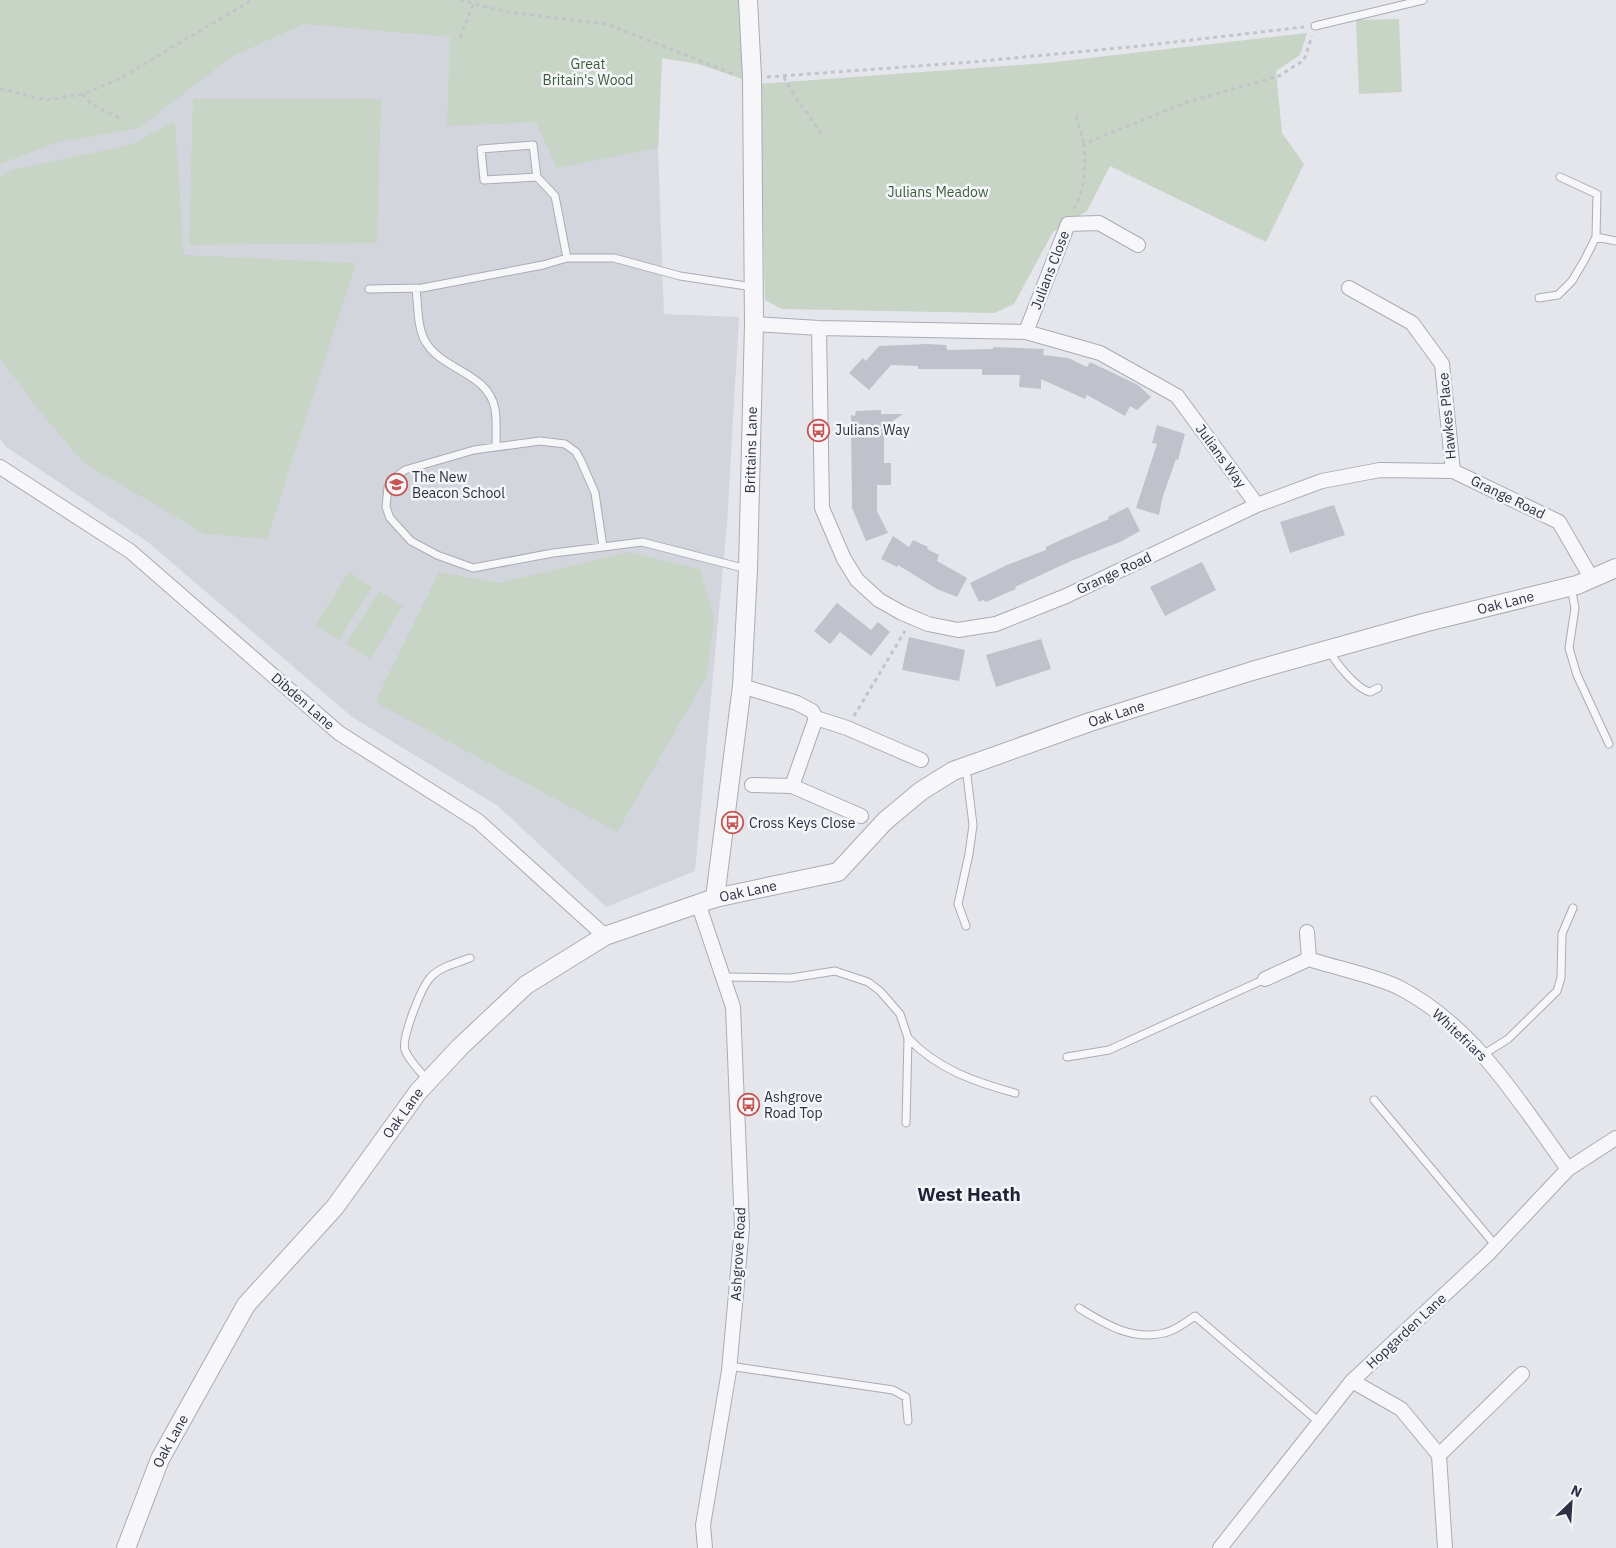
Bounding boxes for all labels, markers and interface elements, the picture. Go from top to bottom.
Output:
park label: Great Britain's Wood [543,55,634,89]
park label: Julians Meadow [887,183,989,201]
street label: Julians Close [1027,228,1073,312]
street label: Hawkes Place [1434,371,1460,460]
street label: Brittains Lane [741,406,761,493]
bus stop icon: Julians Way [807,418,831,442]
street label: Julians Way [1192,420,1250,492]
place label: Julians Way [835,421,910,439]
place label: The New Beacon School [412,468,505,502]
street label: Grange Road [1468,471,1548,523]
school or university icon: The New Beacon School [384,473,408,497]
street label: Grange Road [1074,548,1154,598]
street label: Oak Lane [1475,587,1536,618]
street label: Dibden Lane [268,669,339,734]
street label: Oak Lane [1086,696,1147,731]
bus stop icon: Cross Keys Close [721,811,745,835]
place label: Cross Keys Close [749,814,856,832]
street label: Oak Lane [718,876,779,906]
street label: Whitefriars [1429,1005,1492,1065]
street label: Oak Lane [379,1084,427,1142]
place label: Ashgrove Road Top [764,1088,823,1122]
bus stop icon: Ashgrove Road Top [736,1093,760,1117]
district label: West Heath [917,1182,1021,1206]
street label: Ashgrove Road [727,1207,749,1301]
street label: Hopgarden Lane [1362,1289,1450,1373]
street label: Oak Lane [149,1411,192,1470]
north arrow [1546,1478,1596,1528]
text: N [1568,1481,1585,1502]

